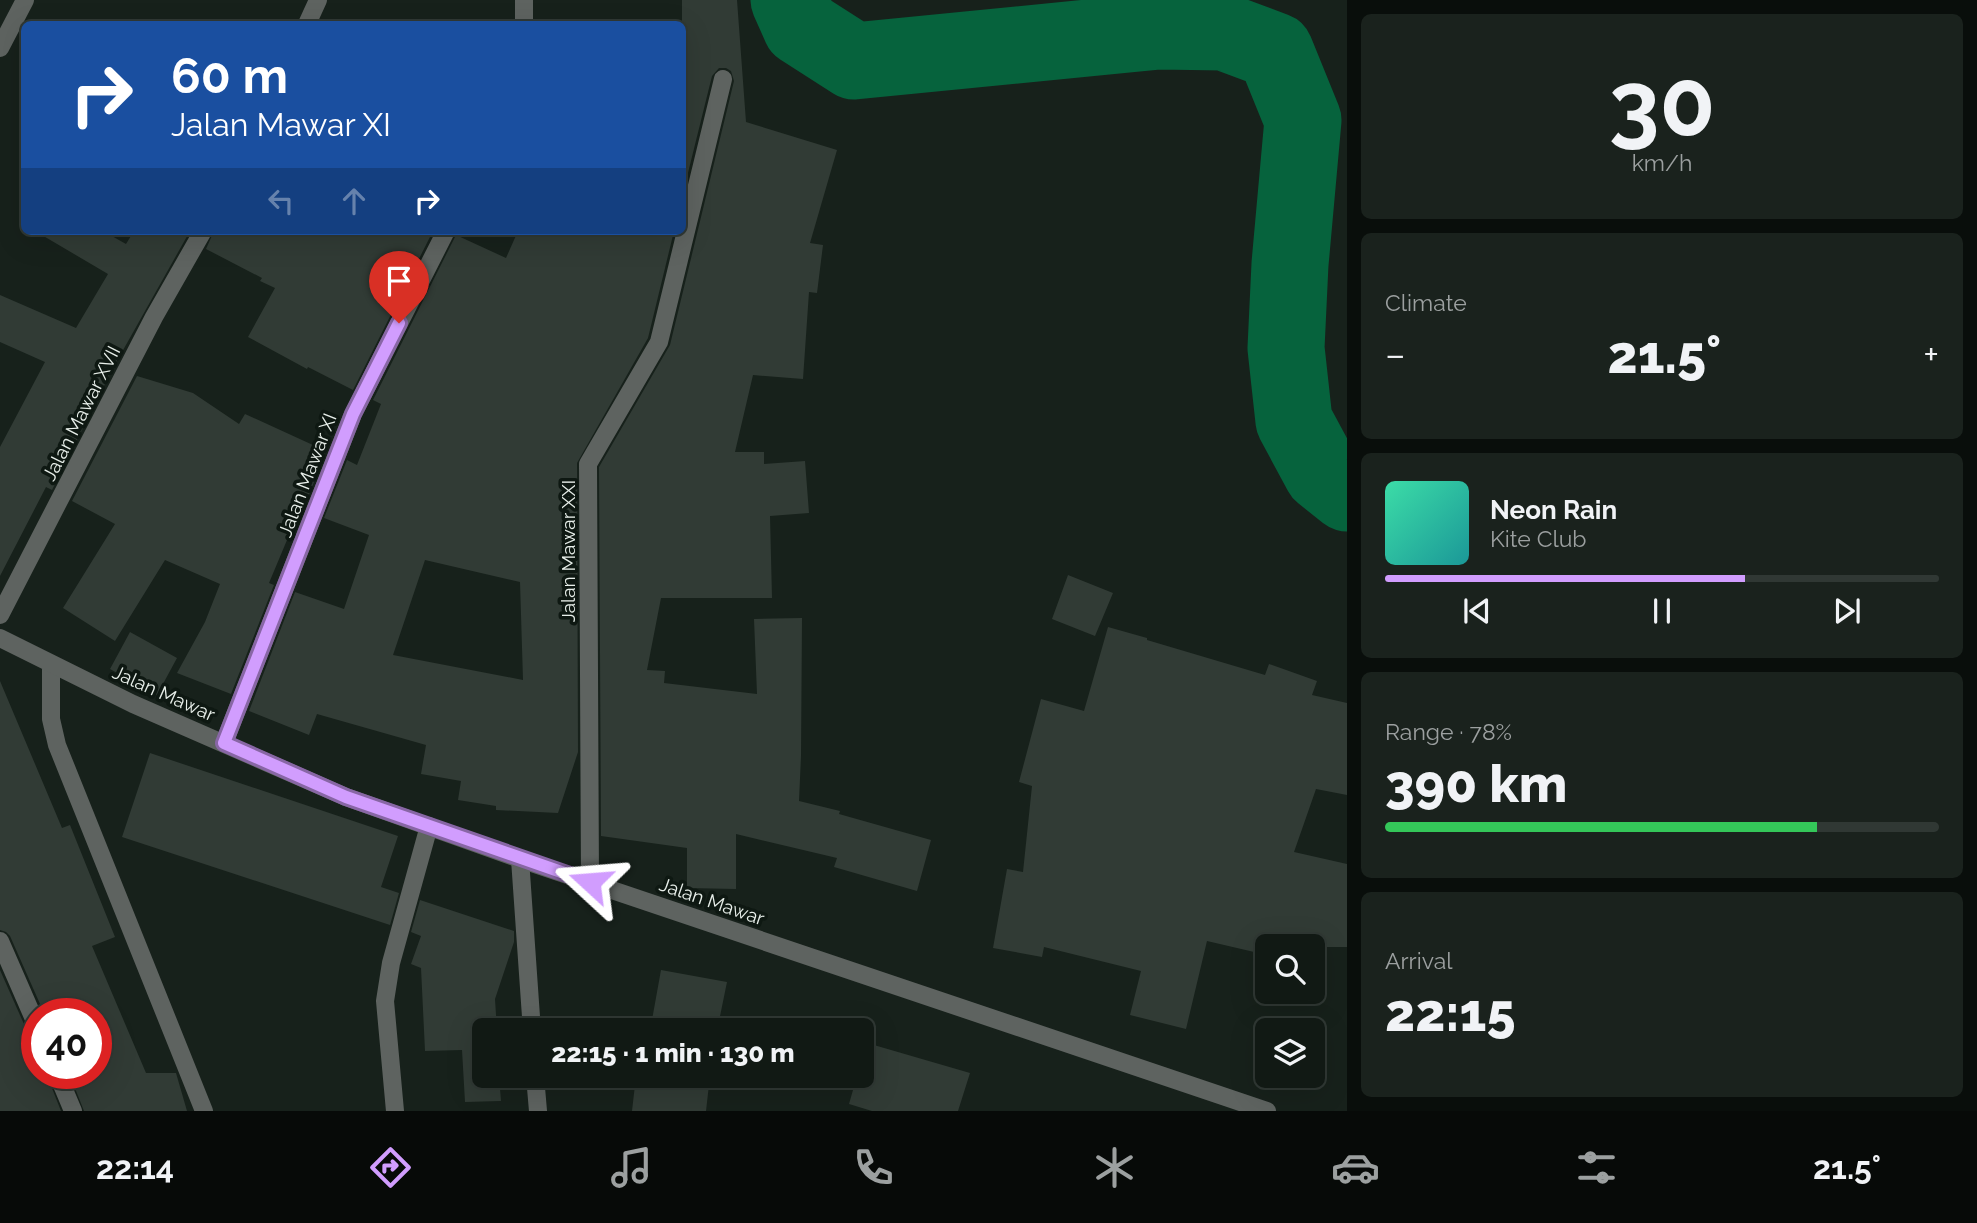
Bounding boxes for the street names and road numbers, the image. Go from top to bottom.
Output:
street label: Jalan Mawar XVII [38,342,124,484]
street label: Jalan Mawar XI [273,410,341,540]
street label: Jalan Mawar XXI [557,480,579,622]
street label: Jalan Mawar [109,661,219,725]
street label: Jalan Mawar [657,873,768,929]

